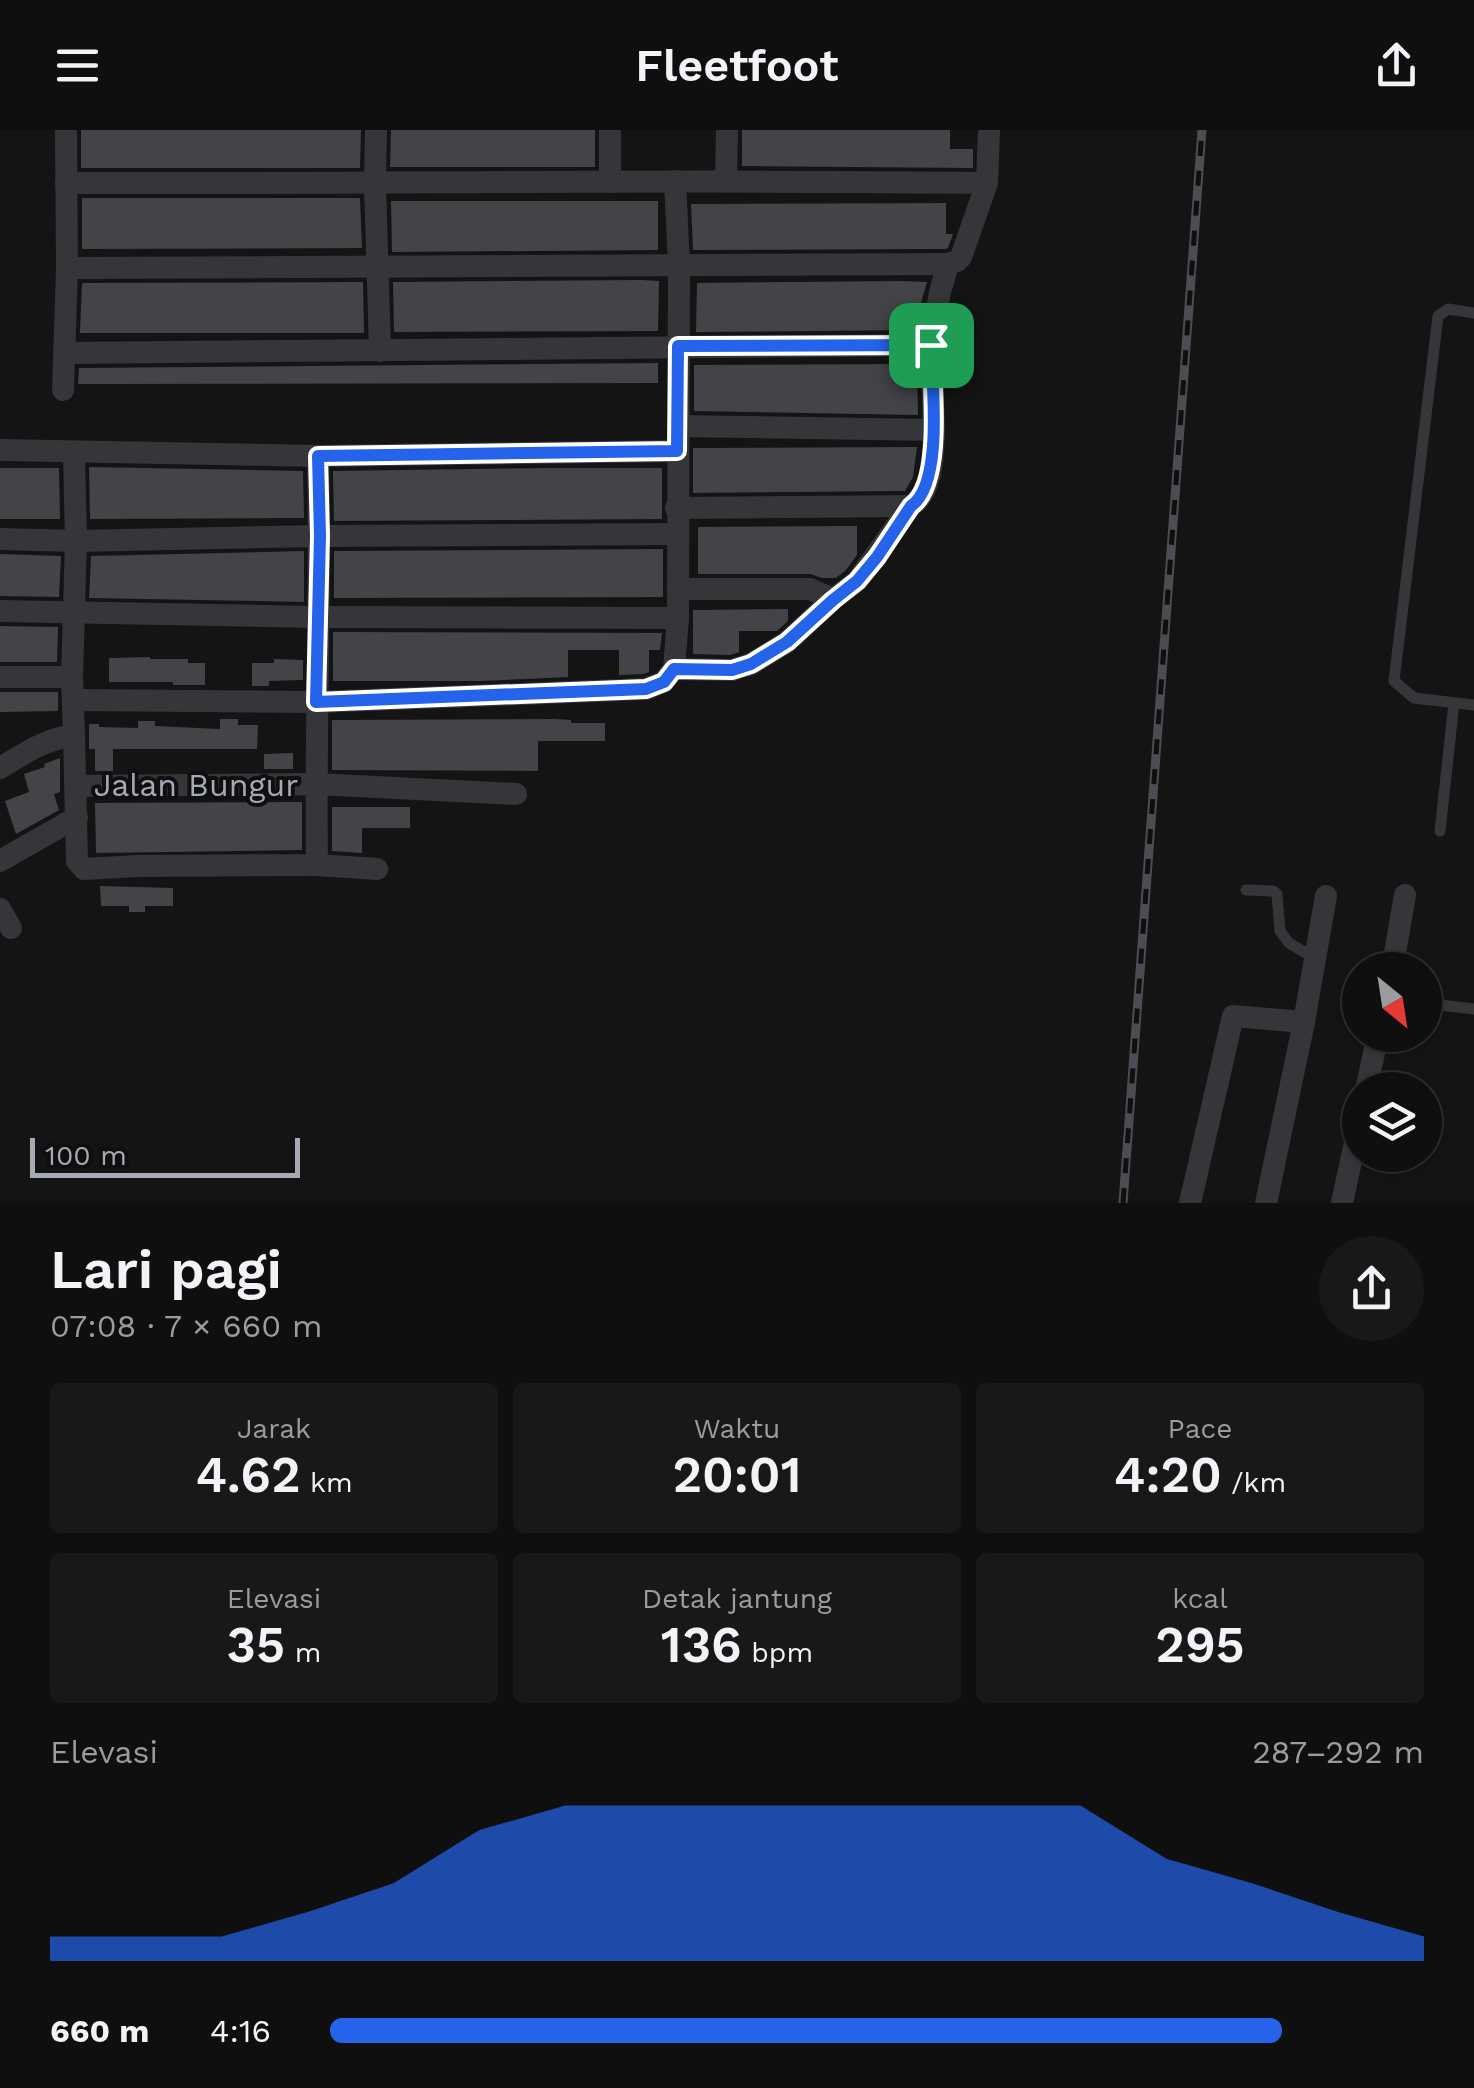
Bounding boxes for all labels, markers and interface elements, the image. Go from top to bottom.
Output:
icon: menu [50,38,105,93]
icon: share [1369,38,1424,93]
text: Fleetfoot [635,39,839,92]
pin [889,303,974,388]
icon: arrive [904,318,959,373]
street label: Jalan Bungur [94,766,298,804]
north arrow [1342,952,1442,1052]
map controls [1342,952,1442,1172]
button: layers [1342,1072,1442,1172]
scale bar [30,1133,300,1178]
text: 100 m [45,1139,127,1172]
button: share [1319,1236,1424,1341]
text: Lari pagi [50,1237,282,1301]
text: 07:08 · 7 × 660 m [50,1307,322,1345]
text: Jarak [237,1412,311,1445]
text: Waktu [694,1412,780,1445]
text: Pace [1168,1412,1232,1445]
text: 4.62 [195,1445,301,1504]
text: 20:01 [673,1445,801,1504]
text: 4:20 [1114,1445,1222,1504]
text: km [301,1466,353,1499]
text: /km [1222,1466,1286,1499]
text: Elevasi [227,1582,321,1615]
text: Detak jantung [642,1582,832,1615]
text: kcal [1172,1582,1228,1615]
text: 35 [227,1615,285,1674]
text: 136 [661,1615,742,1674]
text: 295 [1155,1615,1245,1674]
text: m [285,1636,321,1669]
text: bpm [742,1636,813,1669]
text: Elevasi [50,1733,158,1771]
text: 287–292 m [1252,1733,1424,1771]
text: 660 m [50,2012,149,2050]
text: 4:16 [210,2012,271,2050]

